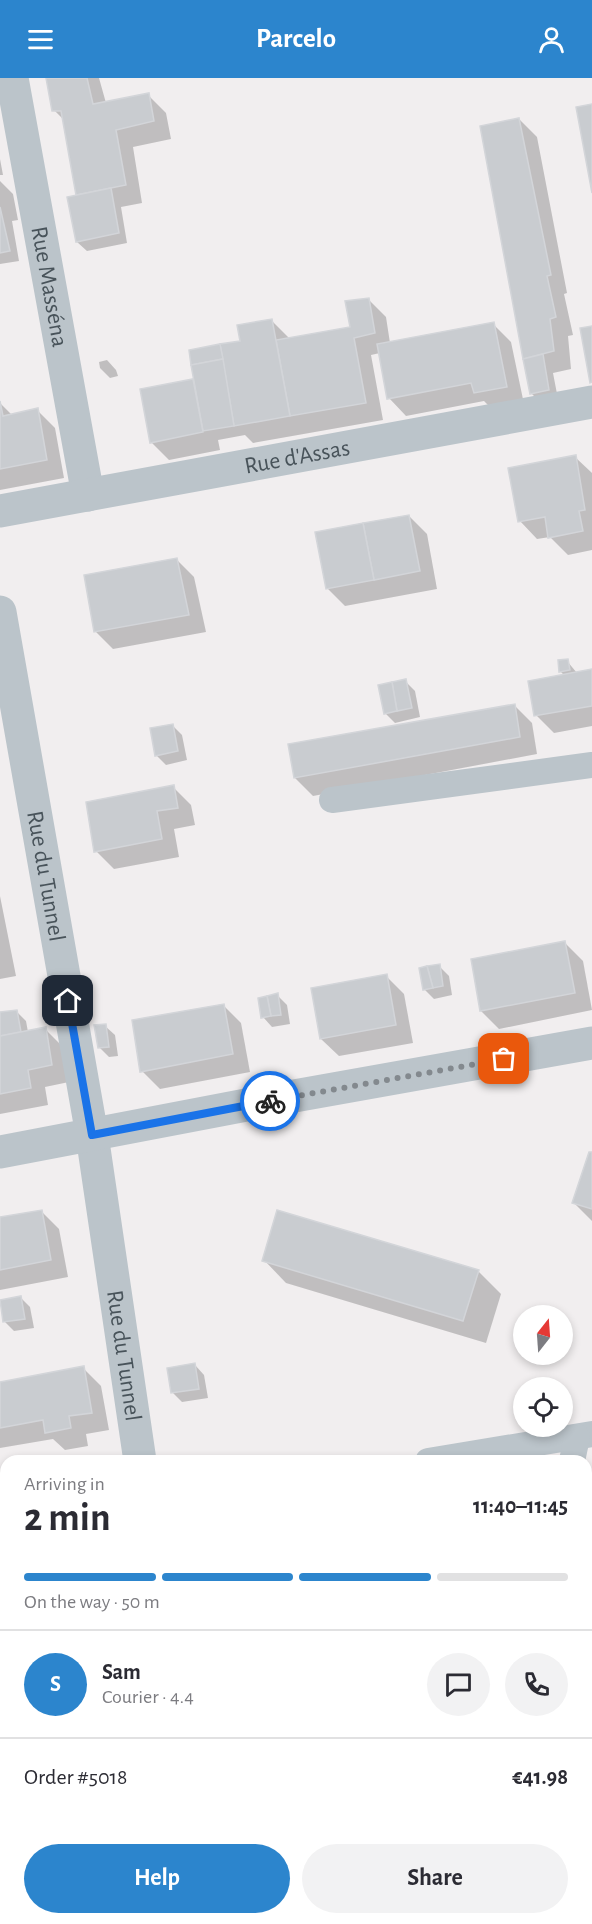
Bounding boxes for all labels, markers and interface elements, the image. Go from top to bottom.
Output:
icon: menu [24,23,57,56]
icon: person [535,23,568,56]
text: Parcelo [256,25,336,52]
street label: Rue Masséna [26,224,72,349]
street label: Rue d'Assas [243,436,352,479]
street label: Rue du Tunnel [22,809,69,943]
pin [42,975,93,1026]
icon: home [51,984,84,1017]
pin [478,1033,529,1084]
icon: bag [487,1042,520,1075]
courier [240,1071,300,1131]
icon: bike [254,1085,287,1118]
street label: Rue du Tunnel [102,1289,145,1423]
north arrow [513,1305,573,1365]
map controls [513,1305,573,1437]
button: locate [513,1377,573,1437]
text: Arriving in [24,1474,105,1494]
text: 11:40–11:45 [473,1495,568,1517]
text: 2 min [24,1499,111,1538]
text: On the way · 50 m [24,1592,160,1612]
button: chat [427,1653,490,1716]
button: phone [505,1653,568,1716]
text: Sam [102,1661,141,1683]
text: S [50,1673,61,1695]
text: Courier · 4.4 [102,1687,194,1707]
text: Order #5018 [24,1766,128,1788]
text: €41.98 [512,1766,568,1788]
button: Help [24,1844,290,1913]
button: Share [302,1844,568,1913]

